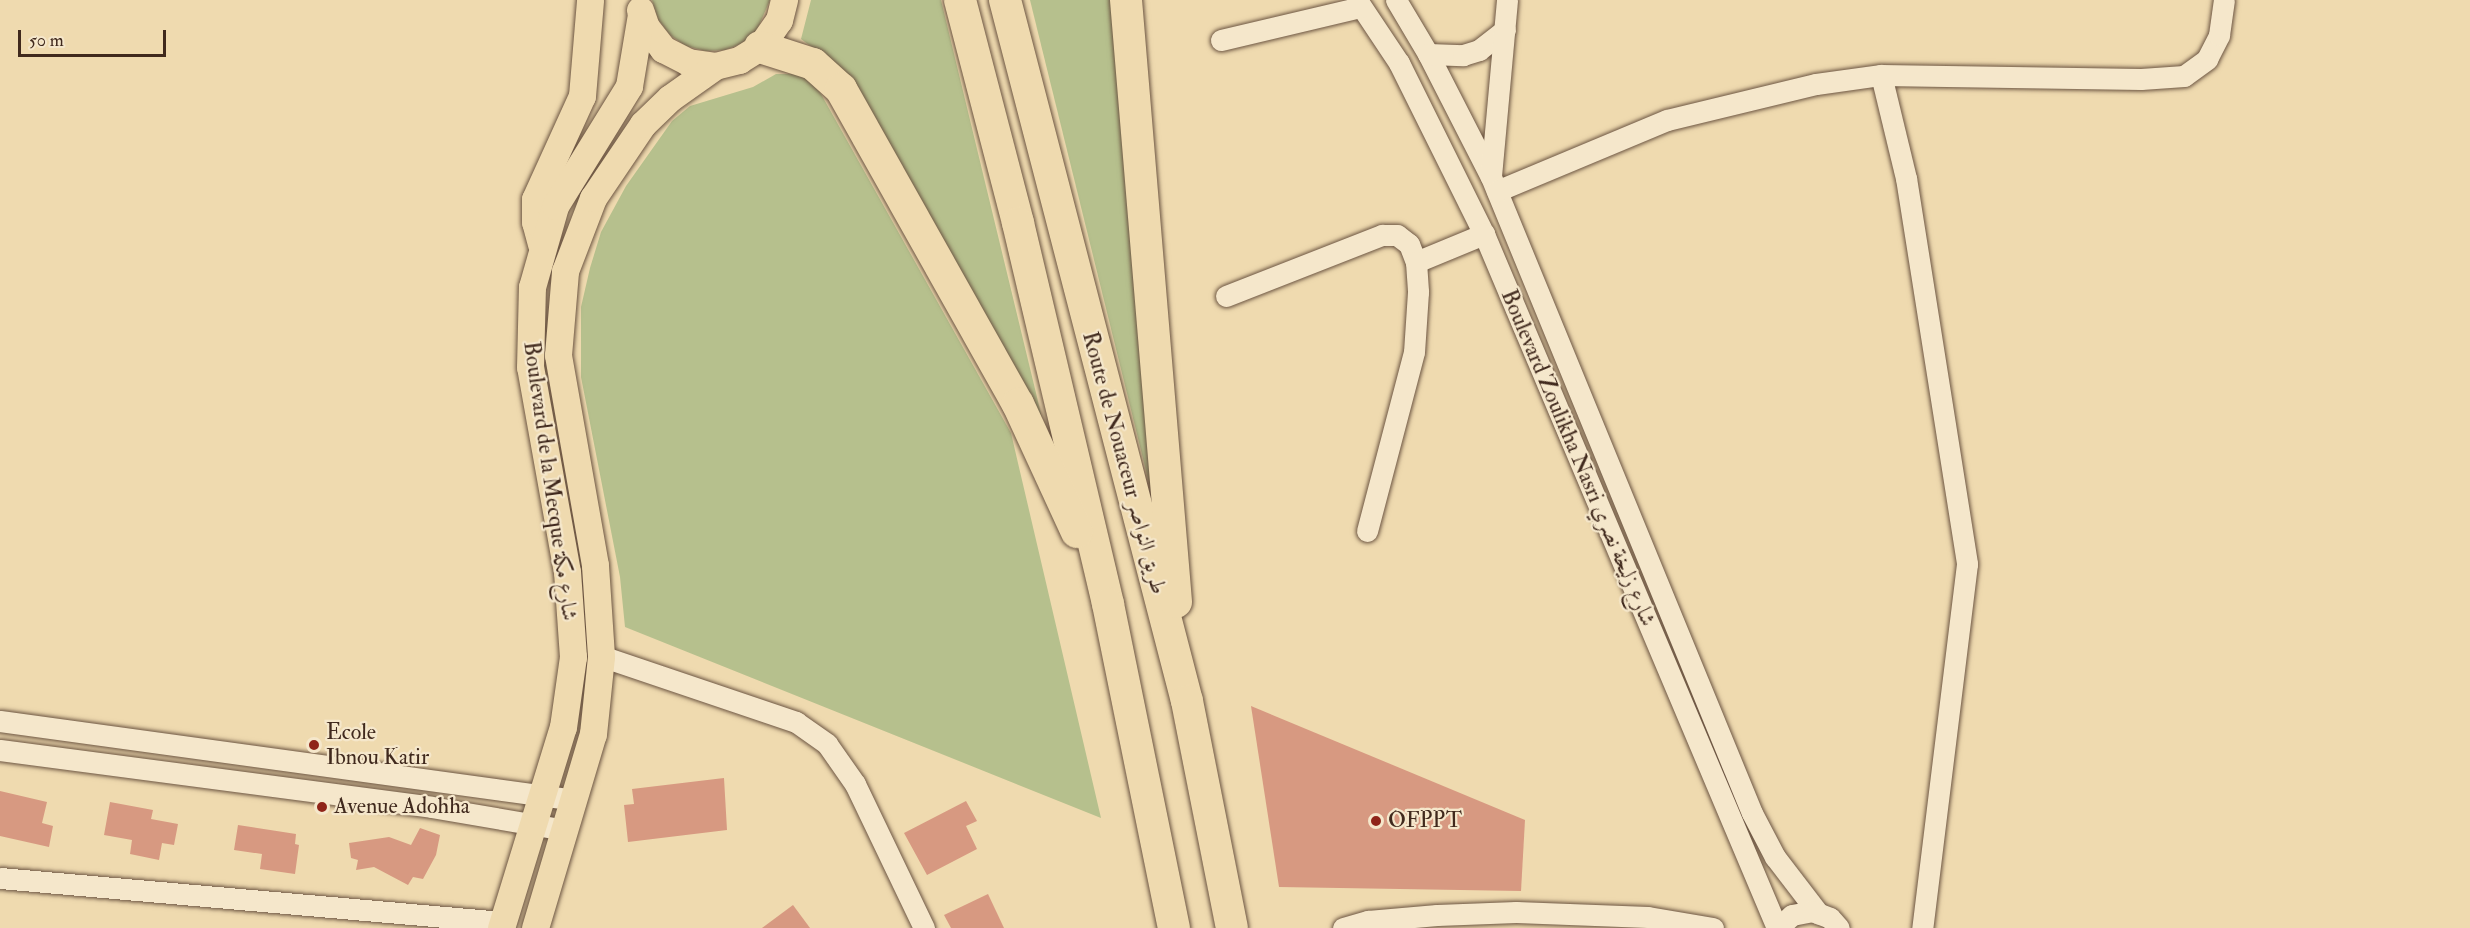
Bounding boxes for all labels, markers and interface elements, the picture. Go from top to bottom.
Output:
scale bar [21,18,170,56]
text: 50 m [29,29,64,52]
street label: Boulevard Zoulikha Nasri شارع زليخة نصري [1495,286,1661,630]
street label: Route de Nouaceur طريق النواصر [1076,329,1172,597]
street label: Boulevard de la Mecque شارع مكة [517,340,583,622]
place label: Ecole Ibnou Katir [326,719,429,770]
marker: Ecole Ibnou Katir [307,738,321,752]
place label: Avenue Adohha [334,794,470,820]
marker: Avenue Adohha [315,800,329,814]
place label: OFPPT [1388,808,1462,834]
marker: OFPPT [1369,814,1383,828]

